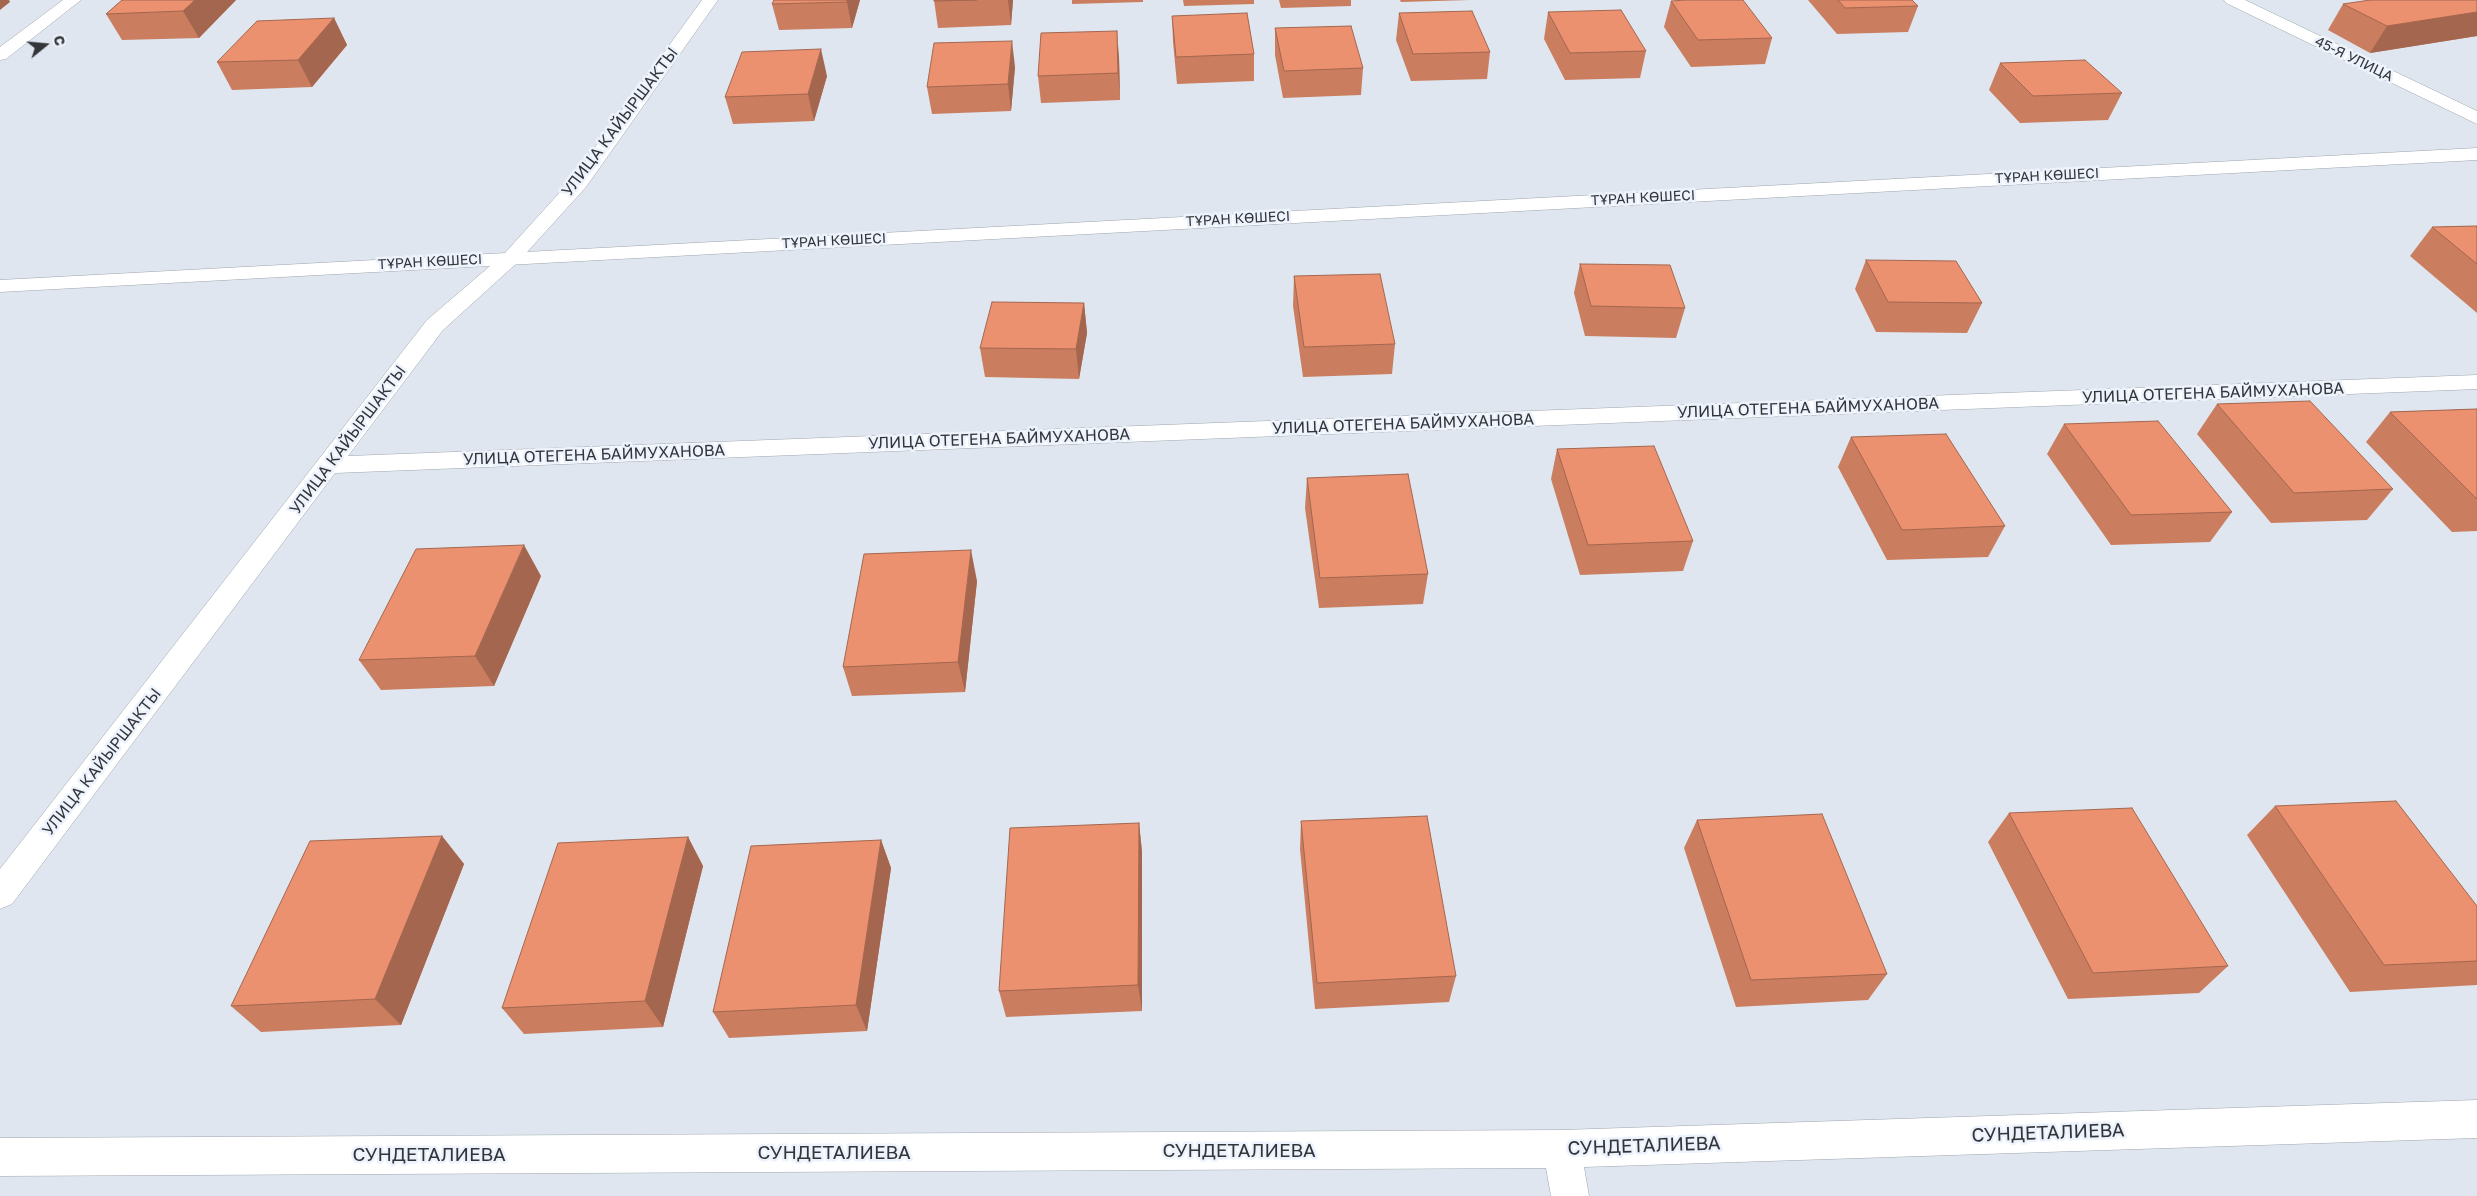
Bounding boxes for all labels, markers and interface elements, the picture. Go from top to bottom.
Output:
north arrow [20,20,70,70]
text: С [50,33,69,48]
street label: 45-Я УЛИЦА [2312,33,2396,85]
street label: УЛИЦА КАЙЫРШАКТЫ [558,44,682,200]
street label: ТҰРАН КӨШЕСІ [1994,165,2100,187]
street label: ТҰРАН КӨШЕСІ [1590,187,1696,209]
street label: ТҰРАН КӨШЕСІ [1185,208,1291,230]
street label: ТҰРАН КӨШЕСІ [781,230,887,252]
street label: ТҰРАН КӨШЕСІ [377,251,483,273]
street label: УЛИЦА КАЙЫРШАКТЫ [286,362,410,518]
street label: УЛИЦА ОТЕГЕНА БАЙМУХАНОВА [2082,379,2344,407]
street label: УЛИЦА ОТЕГЕНА БАЙМУХАНОВА [1677,394,1939,422]
street label: УЛИЦА ОТЕГЕНА БАЙМУХАНОВА [1272,410,1534,438]
street label: УЛИЦА ОТЕГЕНА БАЙМУХАНОВА [868,425,1130,453]
street label: УЛИЦА ОТЕГЕНА БАЙМУХАНОВА [463,441,725,469]
street label: УЛИЦА КАЙЫРШАКТЫ [39,685,165,839]
street label: СУНДЕТАЛИЕВА [1971,1119,2125,1147]
street label: СУНДЕТАЛИЕВА [1567,1132,1721,1160]
street label: СУНДЕТАЛИЕВА [1162,1140,1316,1162]
street label: СУНДЕТАЛИЕВА [757,1142,911,1164]
street label: СУНДЕТАЛИЕВА [352,1144,506,1166]

